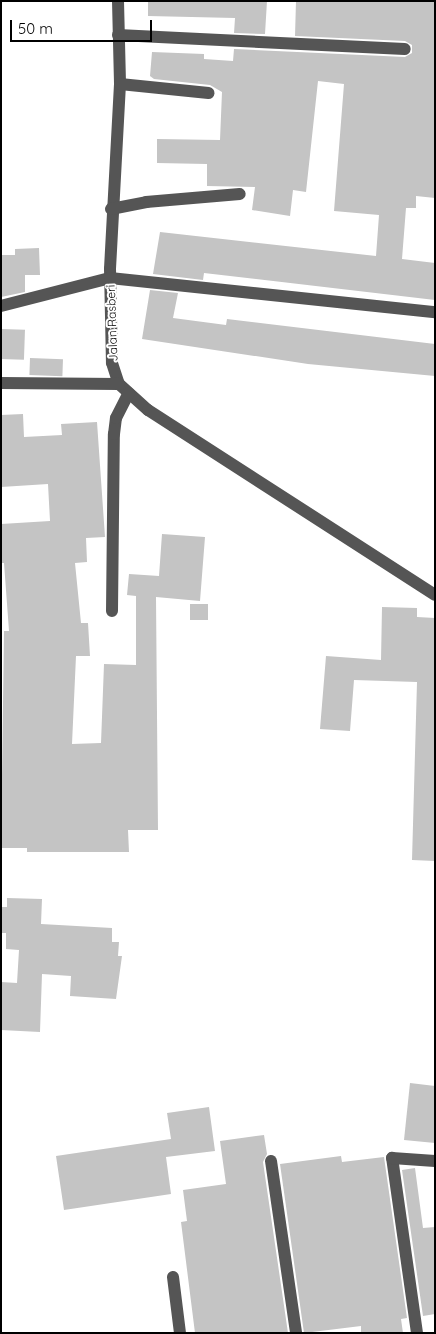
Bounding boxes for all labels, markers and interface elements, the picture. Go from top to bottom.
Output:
scale bar [12,10,155,42]
text: 50 m [18,19,53,38]
street label: Jalan Rasberi [103,284,121,362]

